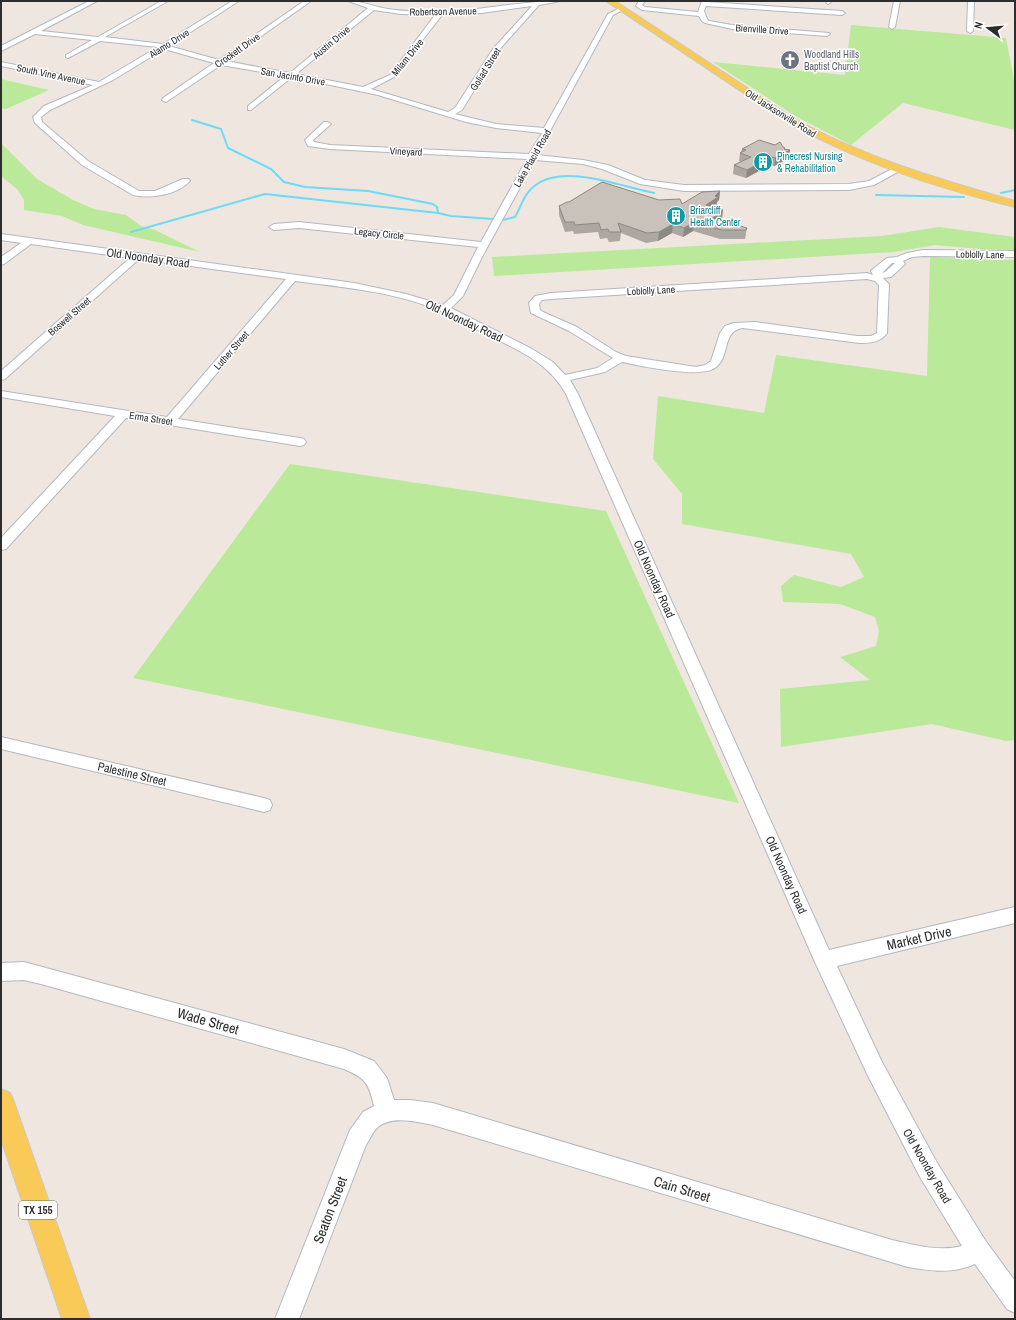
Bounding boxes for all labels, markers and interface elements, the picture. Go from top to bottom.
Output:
street label: Robertson Avenue [409,4,477,19]
north arrow [968,8,1008,48]
text: N [971,20,986,30]
street label: Bienville Drive [735,21,789,38]
street label: Austin Drive [309,23,353,63]
street label: Alamo Drive [146,26,192,61]
street label: Crockett Drive [212,30,263,71]
street label: Milam Drive [388,36,427,79]
street label: Goliad Street [467,45,504,93]
place label: Woodland Hills Baptist Church [804,48,859,73]
church icon: Woodland Hills Baptist Church [779,49,801,71]
street label: South Vine Avenue [15,61,87,88]
street label: San Jacinto Drive [260,64,327,89]
street label: Old Jacksonville Road [743,86,819,141]
street label: Lake Placid Road [511,127,554,190]
street label: Vineyard [389,144,423,159]
place label: Pinecrest Nursing & Rehabilitation [777,150,843,175]
building icon: Pinecrest Nursing & Rehabilitation [752,151,774,173]
place label: Briarcliff Health Center [690,204,741,229]
building icon: Briarcliff Health Center [665,205,687,227]
street label: Legacy Circle [353,224,405,243]
street label: Old Noonday Road [105,244,191,272]
street label: Loblolly Lane [956,248,1005,261]
street label: Loblolly Lane [627,283,676,298]
street label: Boswell Street [45,294,94,338]
street label: Old Noonday Road [423,296,505,346]
street label: Luther Street [211,328,252,372]
street label: Erma Street [128,409,174,428]
street label: Old Noonday Road [630,538,678,620]
street label: Palestine Street [96,758,168,790]
street label: Old Noonday Road [762,834,810,916]
street label: Market Drive [885,922,953,954]
street label: Wade Street [175,1004,241,1038]
street label: Old Noonday Road [899,1126,955,1206]
street label: Cain Street [652,1172,712,1206]
street label: Seaton Street [309,1174,351,1246]
road number: TX 155 [19,1201,57,1219]

